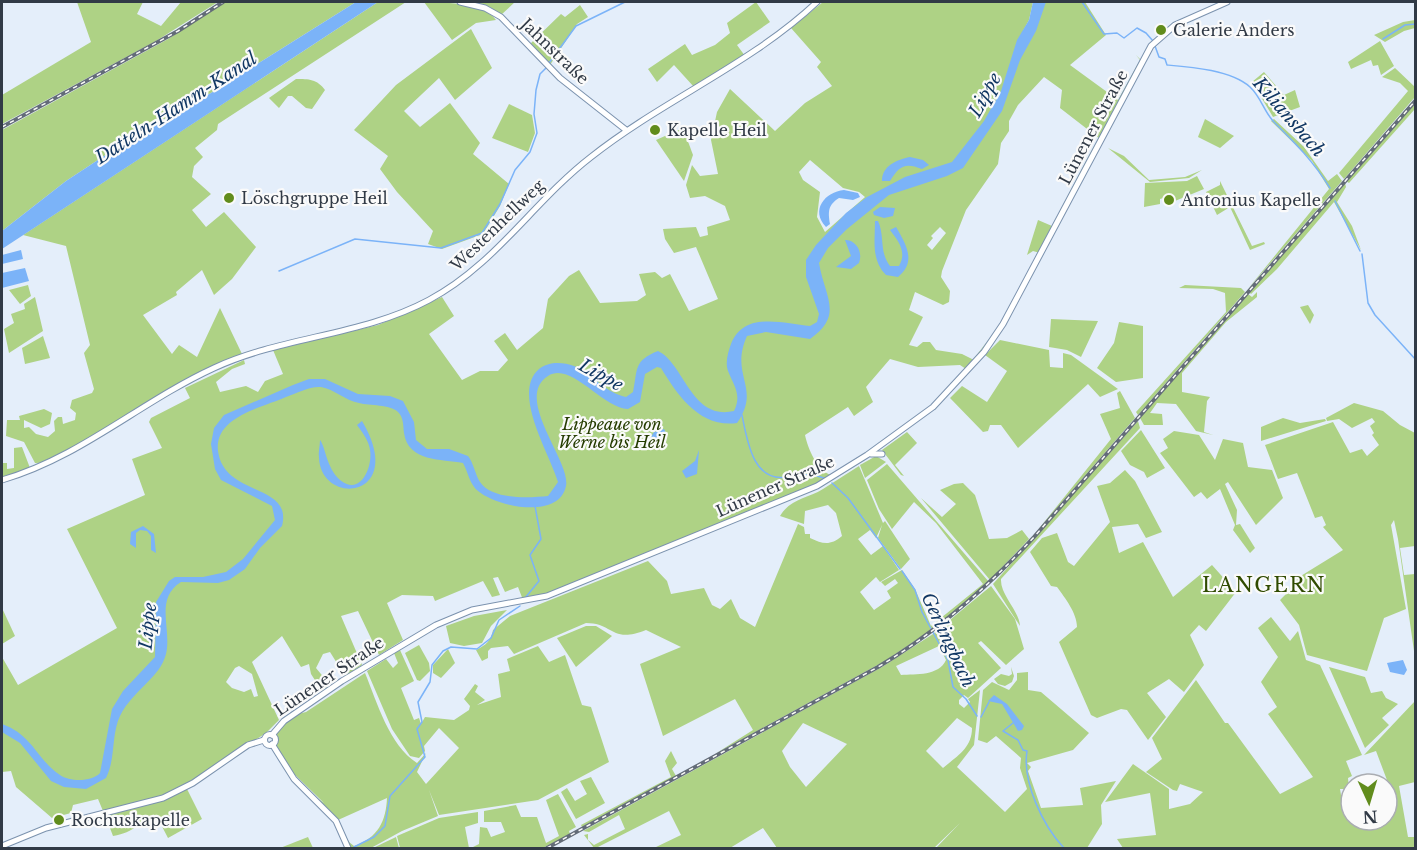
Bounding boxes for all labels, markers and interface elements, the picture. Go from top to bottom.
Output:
street label: Jahnstraße [515,12,593,88]
place label: Galerie Anders [1173,20,1295,40]
marker: Galerie Anders [1154,23,1168,37]
water label: Datteln-Hamm-Kanal [90,47,261,169]
street label: Lünener Straße [1054,66,1132,188]
water label: Lippe [964,69,1006,122]
water label: Kiliansbach [1248,72,1330,161]
place label: Kapelle Heil [667,120,767,140]
marker: Kapelle Heil [648,123,662,137]
street label: Westenhellweg [445,175,548,276]
place label: Löschgruppe Heil [241,188,388,208]
place label: Antonius Kapelle [1180,190,1321,210]
marker: Löschgruppe Heil [222,191,236,205]
marker: Antonius Kapelle [1162,193,1176,207]
water label: Lippe [574,354,627,396]
park label: Lippeaue von Werne bis Heil [558,414,667,452]
street label: Lünener Straße [713,451,837,521]
district label: LANGERN [1202,573,1326,597]
water label: Gerlingbach [916,589,980,691]
water label: Lippe [135,602,161,651]
street label: Lünener Straße [271,632,387,720]
north arrow [1339,772,1399,832]
text: N [1362,806,1378,827]
place label: Rochuskapelle [71,810,190,830]
marker: Rochuskapelle [52,813,66,827]

